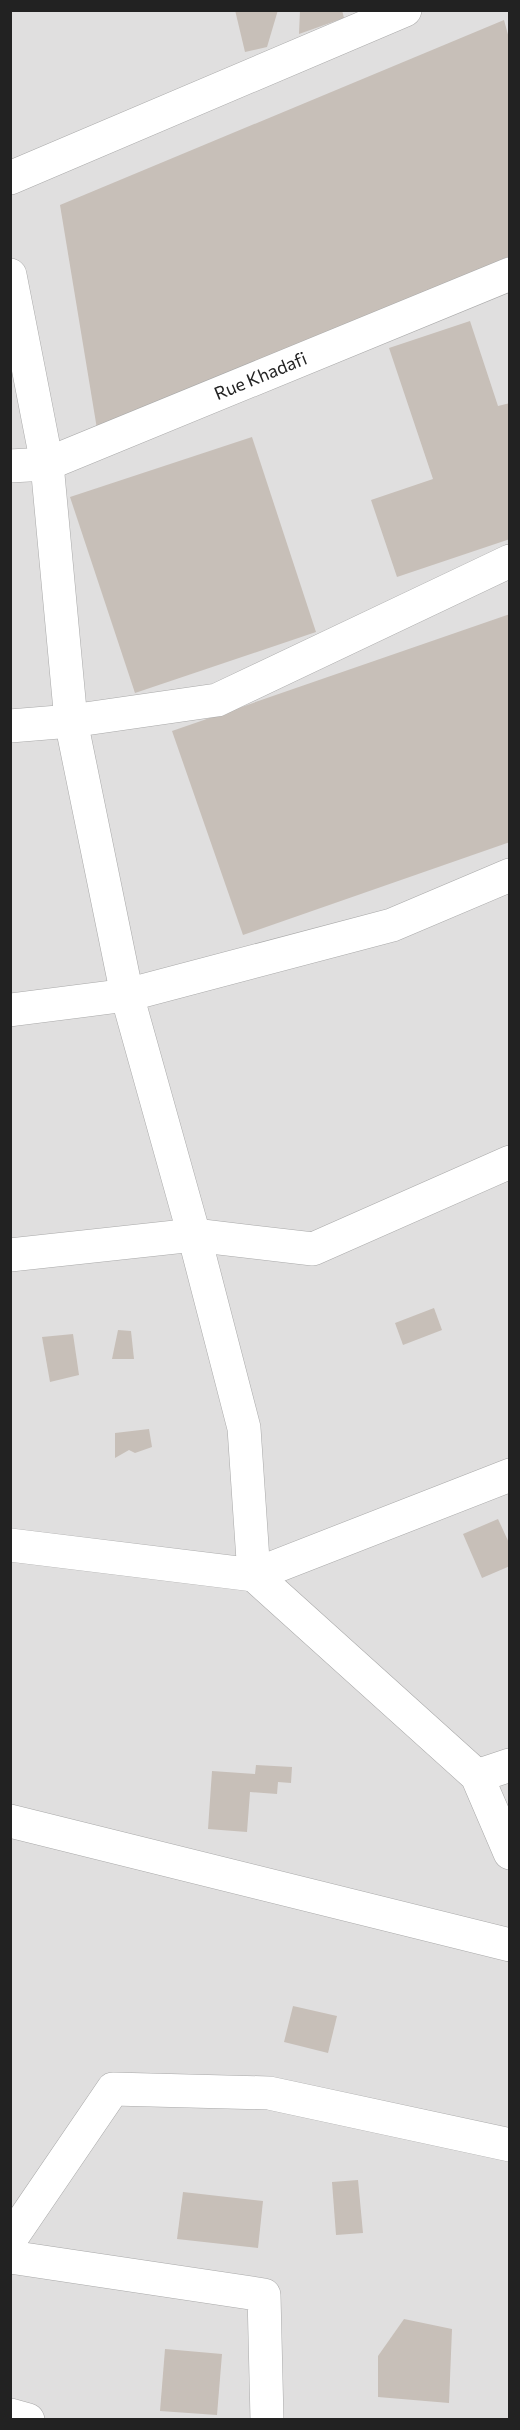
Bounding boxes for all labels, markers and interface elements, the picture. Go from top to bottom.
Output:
street label: Rue Khadafi [211,347,310,404]

